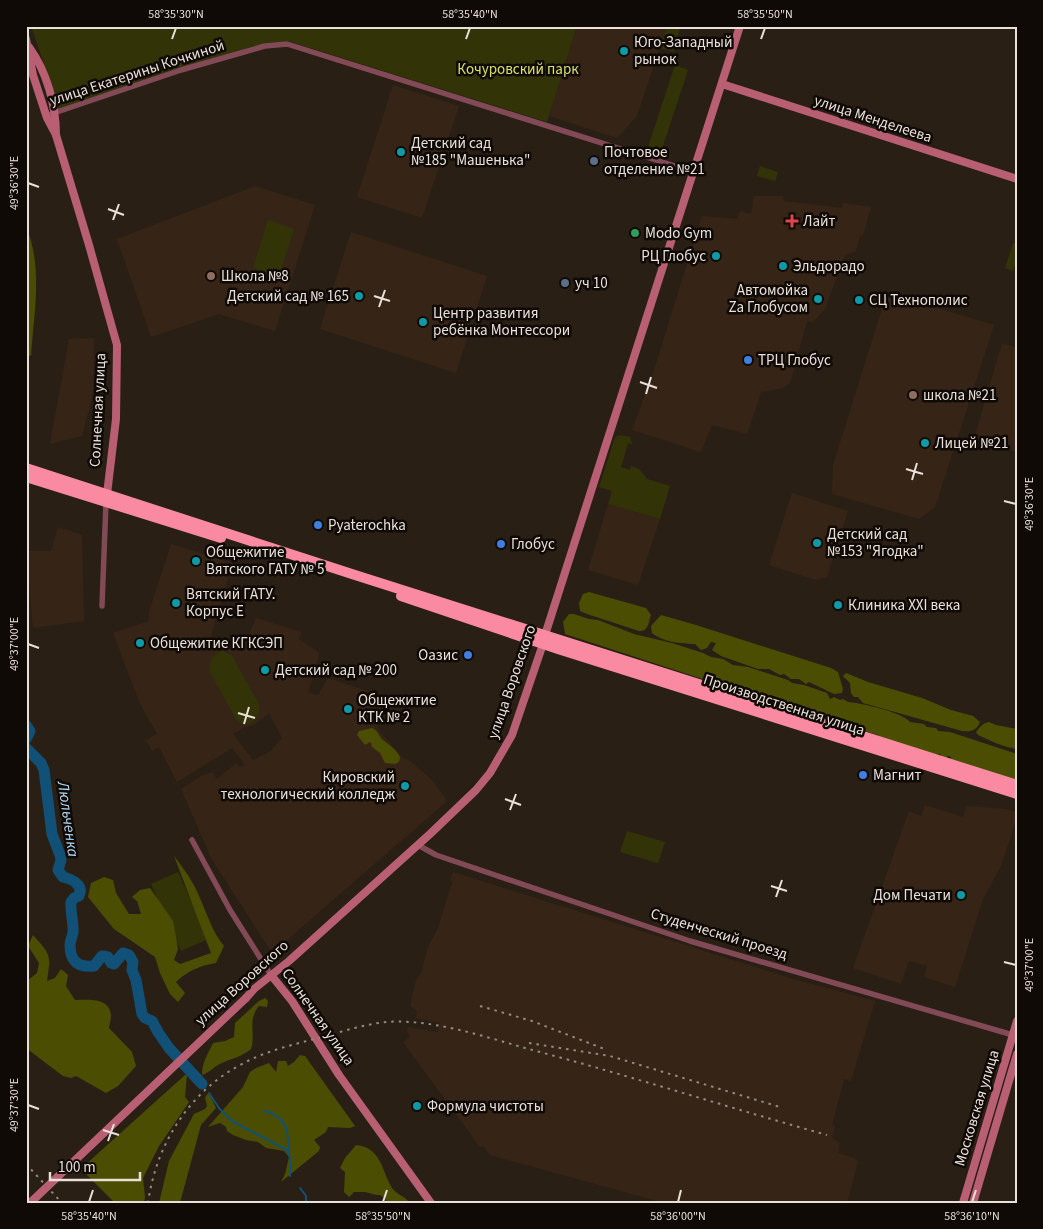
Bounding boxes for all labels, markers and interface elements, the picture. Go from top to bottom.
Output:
text: 58°35'30"N [148,6,204,23]
text: 58°35'40"N [442,6,498,23]
text: 58°35'50"N [737,6,793,23]
place label: Юго-Западный рынок [634,32,732,70]
street label: улица Екатерины Кочкиной [47,35,227,111]
marker: Юго-Западный рынок [618,45,630,57]
park label: Кочуровский парк [457,59,579,80]
street label: улица Менделеева [811,90,935,148]
place label: Детский сад №185 "Машенька" [411,133,530,171]
place label: Почтовое отделение №21 [604,142,705,180]
marker: Детский сад №185 "Машенька" [395,146,407,158]
marker: Почтовое отделение №21 [588,155,600,167]
text: 49°36'30"E [6,156,23,210]
place label: Лайт [803,211,835,232]
marker: Лайт [785,214,799,228]
place label: Modo Gym [645,223,712,244]
marker: Modo Gym [629,227,641,239]
place label: РЦ Глобус [641,246,706,267]
marker: РЦ Глобус [710,250,722,262]
place label: Эльдорадо [793,256,865,277]
marker: Эльдорадо [777,260,789,272]
place label: Школа №8 [221,266,289,287]
marker: Школа №8 [205,270,217,282]
place label: уч 10 [575,273,608,294]
marker: уч 10 [559,277,571,289]
place label: Автомойка Za Глобусом [729,280,808,318]
place label: Детский сад № 165 [227,286,349,307]
marker: Детский сад № 165 [353,290,365,302]
place label: СЦ Технополис [869,290,968,311]
marker: Автомойка Za Глобусом [812,293,824,305]
marker: СЦ Технополис [853,294,865,306]
place label: Центр развития ребёнка Монтессори [433,303,570,341]
marker: Центр развития ребёнка Монтессори [417,316,429,328]
place label: ТРЦ Глобус [758,350,831,371]
street label: Солнечная улица [85,352,111,468]
marker: ТРЦ Глобус [742,354,754,366]
place label: школа №21 [923,385,996,406]
marker: школа №21 [907,389,919,401]
place label: Лицей №21 [935,433,1009,454]
marker: Лицей №21 [919,437,931,449]
text: 49°36'30"E [1021,477,1038,531]
place label: Pyaterochka [328,515,406,536]
marker: Pyaterochka [312,519,324,531]
place label: Детский сад №153 "Ягодка" [827,524,924,562]
place label: Глобус [511,534,555,555]
marker: Детский сад №153 "Ягодка" [811,537,823,549]
marker: Глобус [495,538,507,550]
place label: Общежитие Вятского ГАТУ № 5 [206,542,324,580]
marker: Общежитие Вятского ГАТУ № 5 [190,555,202,567]
place label: Вятский ГАТУ. Корпус Е [186,584,275,622]
place label: Клиника XXI века [848,595,960,616]
marker: Вятский ГАТУ. Корпус Е [170,597,182,609]
marker: Клиника XXI века [832,599,844,611]
text: 49°37'00"E [6,617,23,671]
street label: улица Воровского [483,622,541,742]
place label: Общежитие КГКСЭП [150,633,283,654]
marker: Общежитие КГКСЭП [134,637,146,649]
place label: Оазис [418,645,458,666]
marker: Оазис [462,649,474,661]
place label: Детский сад № 200 [275,660,397,681]
marker: Детский сад № 200 [259,664,271,676]
street label: Производственная улица [701,669,867,741]
place label: Общежитие КТК № 2 [358,690,437,728]
marker: Общежитие КТК № 2 [342,703,354,715]
place label: Магнит [873,765,922,786]
place label: Кировский технологический колледж [221,767,396,805]
marker: Магнит [857,769,869,781]
water label: Люльченка [52,779,84,859]
marker: Кировский технологический колледж [399,780,411,792]
place label: Дом Печати [873,885,951,906]
marker: Дом Печати [955,889,967,901]
street label: Студенческий проезд [648,903,790,965]
street label: улица Воровского [191,935,293,1031]
text: 49°37'00"E [1021,938,1038,992]
street label: Солнечная улица [277,964,359,1070]
street label: Московская улица [949,1047,1005,1169]
text: 49°37'30"E [6,1078,23,1132]
place label: Формула чистоты [427,1096,544,1117]
marker: Формула чистоты [411,1100,423,1112]
scale bar [50,1149,140,1181]
text: 100 m [58,1157,96,1178]
text: 58°35'40"N [61,1208,117,1225]
text: 58°35'50"N [355,1208,411,1225]
text: 58°36'00"N [650,1208,706,1225]
text: 58°36'10"N [944,1208,1000,1225]

